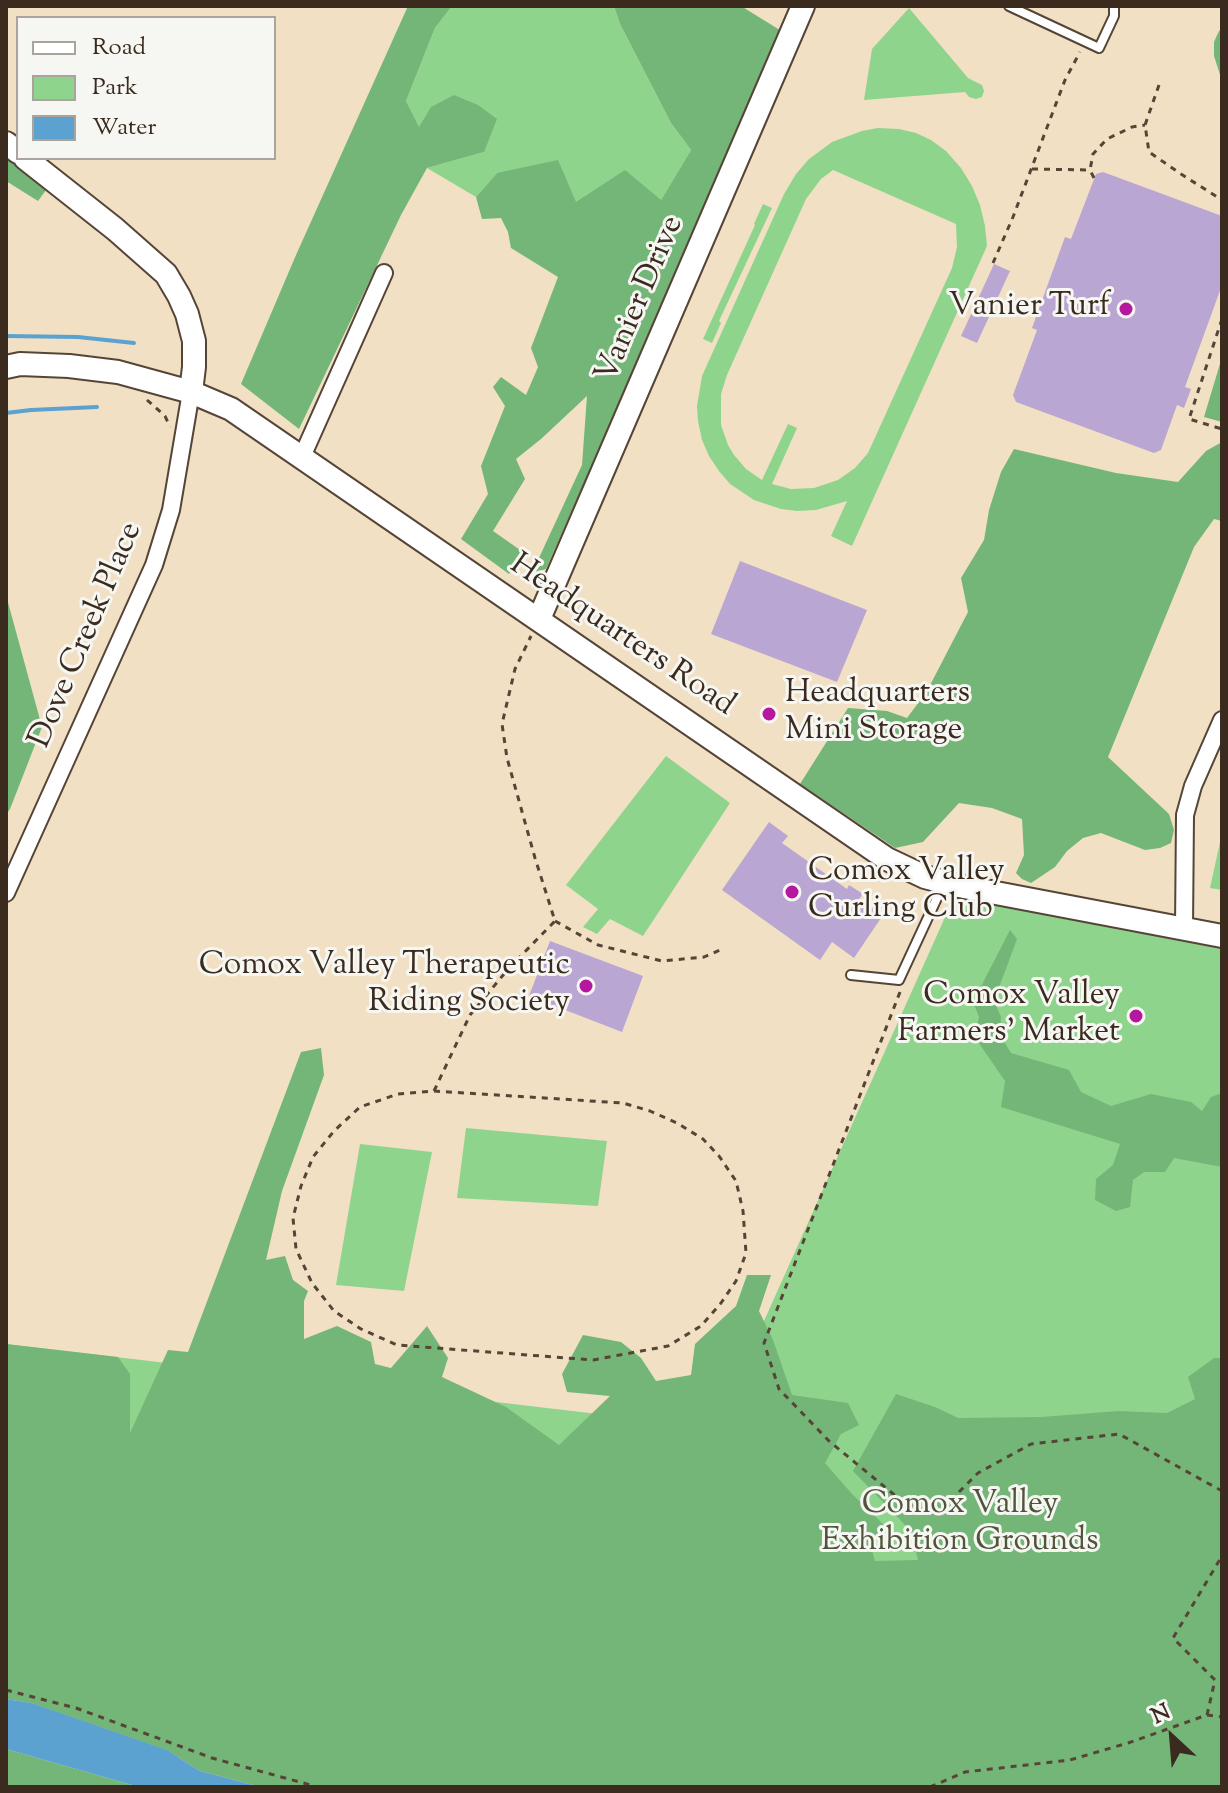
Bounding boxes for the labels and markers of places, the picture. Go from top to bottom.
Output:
place label: Vanier Turf [949,290,1110,328]
marker: Vanier Turf [1117,300,1135,318]
place label: Headquarters Mini Storage [785,677,970,752]
marker: Headquarters Mini Storage [760,705,778,723]
place label: Comox Valley Curling Club [808,855,1005,930]
marker: Comox Valley Curling Club [783,883,801,901]
place label: Comox Valley Therapeutic Riding Society [199,949,570,1024]
marker: Comox Valley Therapeutic Riding Society [577,977,595,995]
place label: Comox Valley Farmers’ Market [897,979,1120,1054]
marker: Comox Valley Farmers’ Market [1127,1007,1145,1025]

